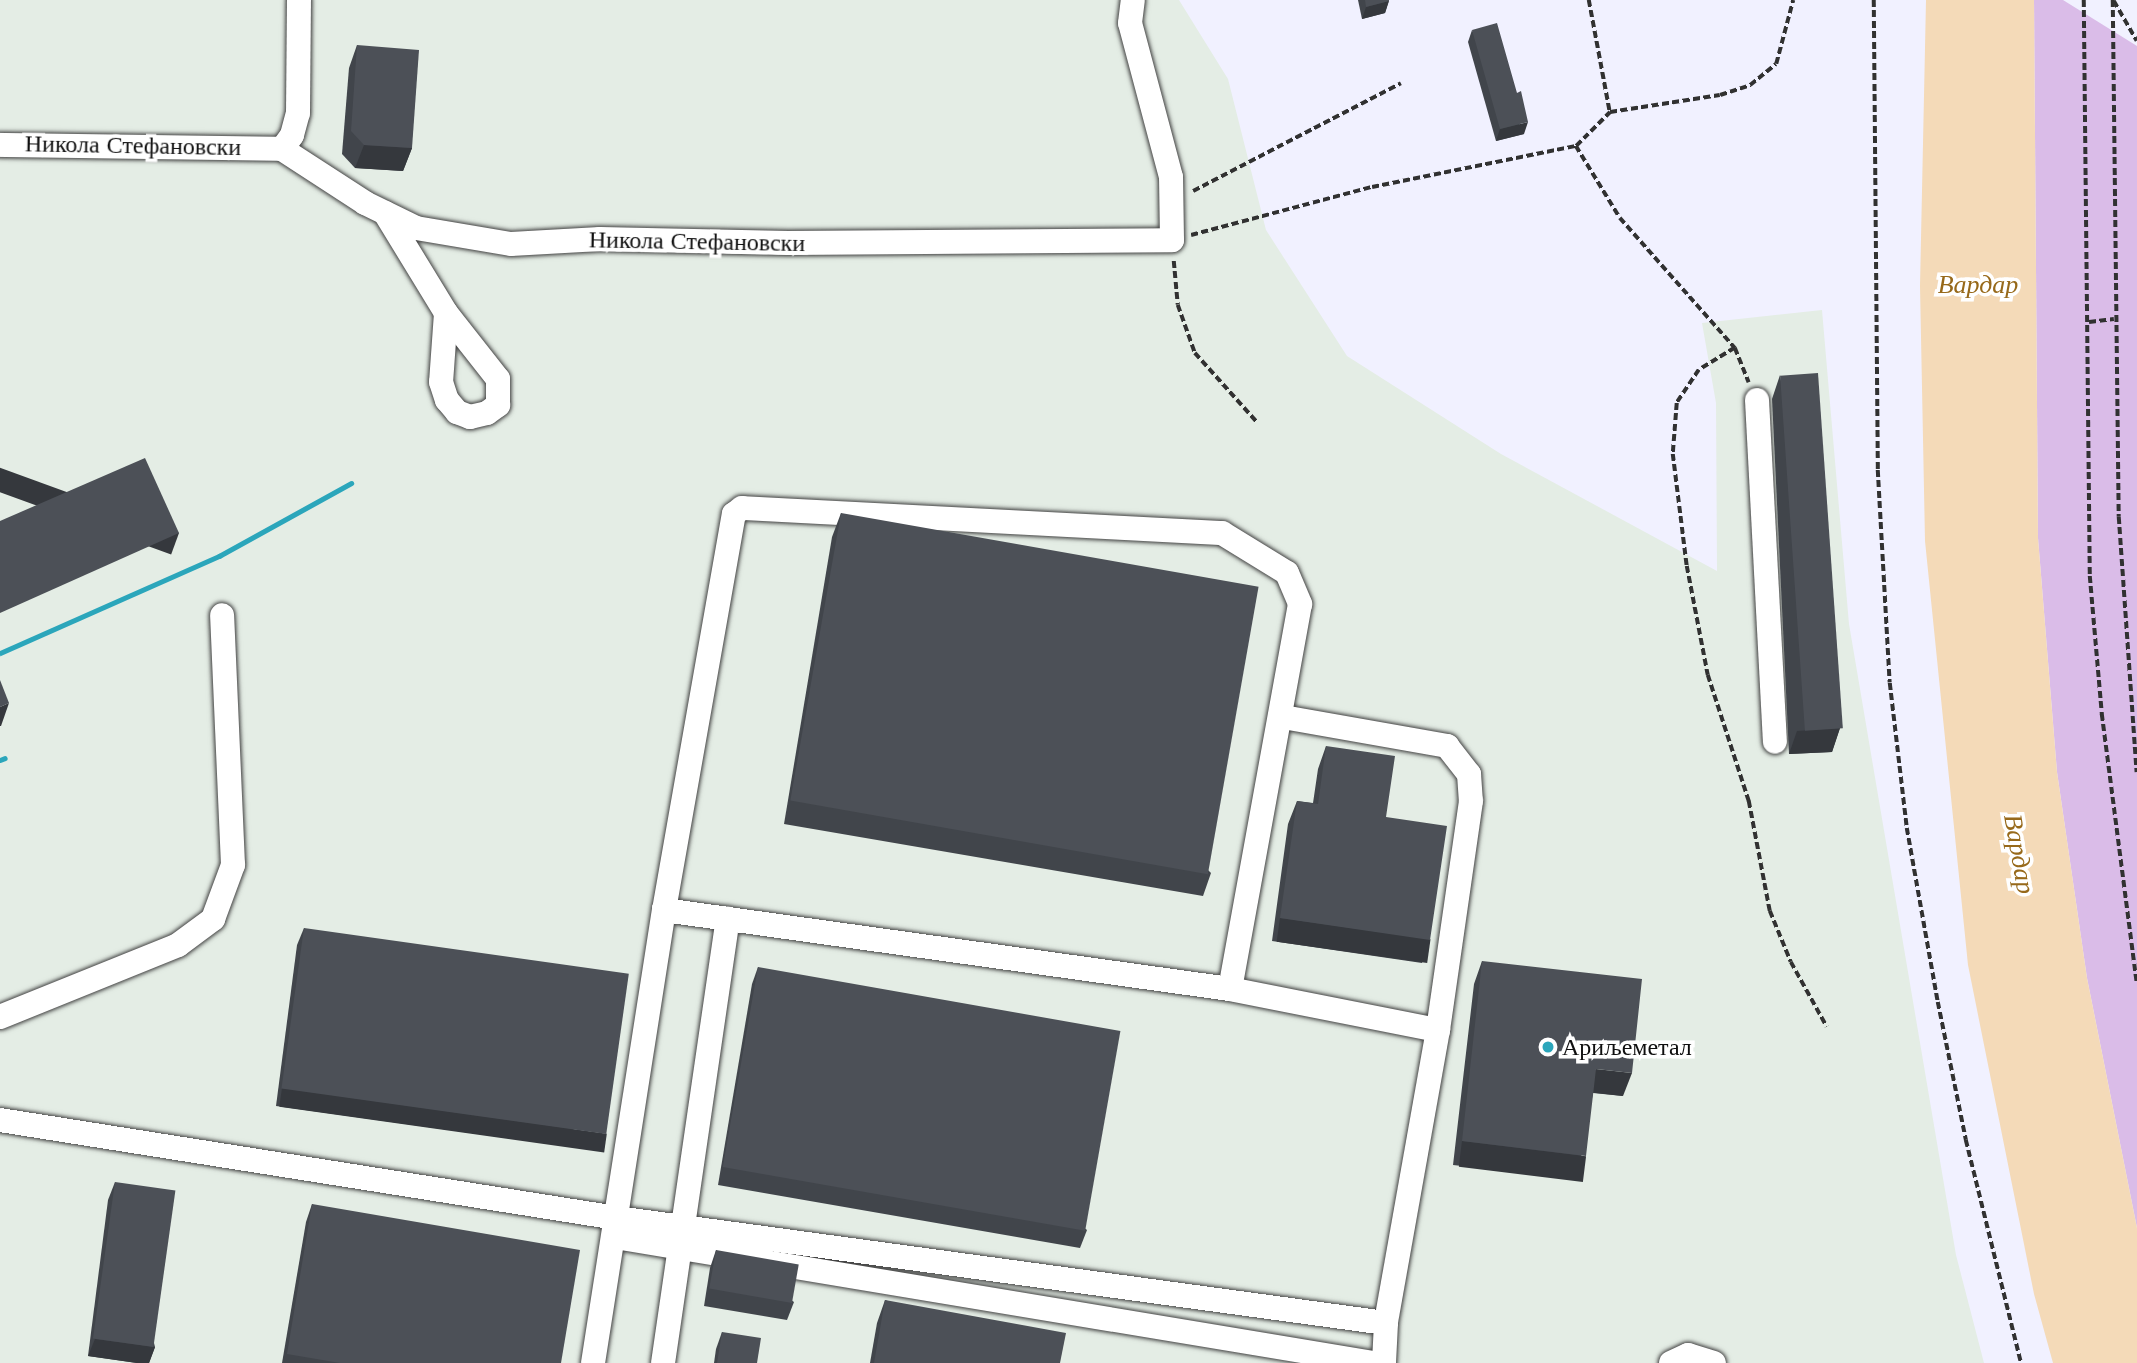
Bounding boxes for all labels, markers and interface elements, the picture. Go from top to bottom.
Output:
street label: Никола Стефановски [25,129,241,161]
street label: Никола Стефановски [589,225,805,257]
water label: Вардар [1938,269,2018,301]
water label: Вардар [1997,812,2041,896]
place label: Ариљеметал [1562,1033,1692,1061]
marker: Ариљеметал [1540,1039,1556,1055]

